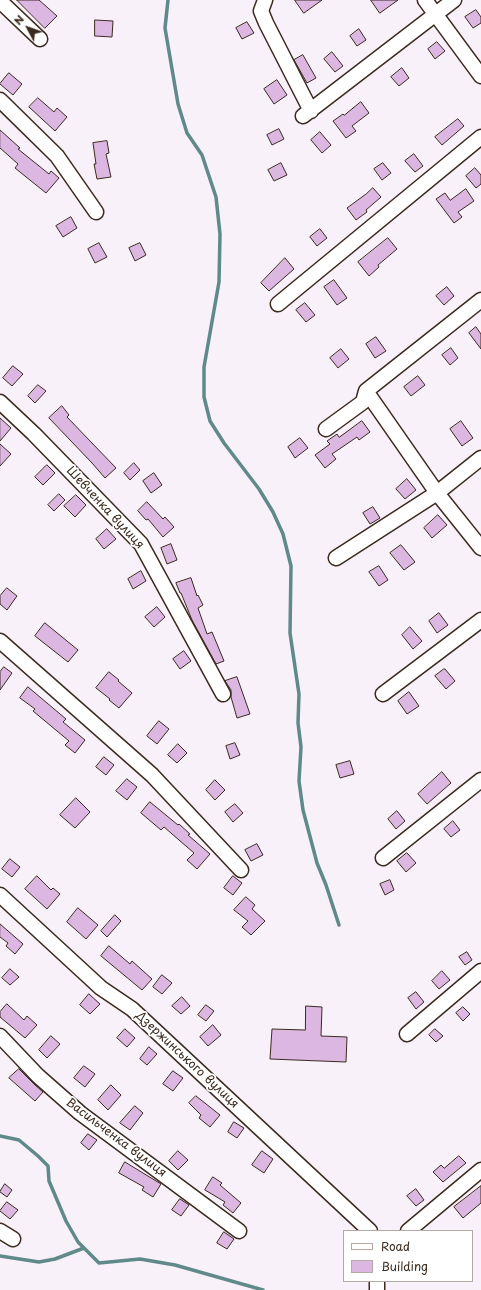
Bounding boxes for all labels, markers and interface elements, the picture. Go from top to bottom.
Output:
north arrow [8,8,48,48]
text: N [9,11,28,29]
street label: Шевченка вулиця [63,464,147,552]
street label: Дзержинського вулиця [132,1008,242,1112]
street label: Васильченка вулиця [63,1096,169,1180]
legend [343,1230,473,1282]
text: Road [381,1237,410,1255]
text: Building [381,1257,428,1275]

